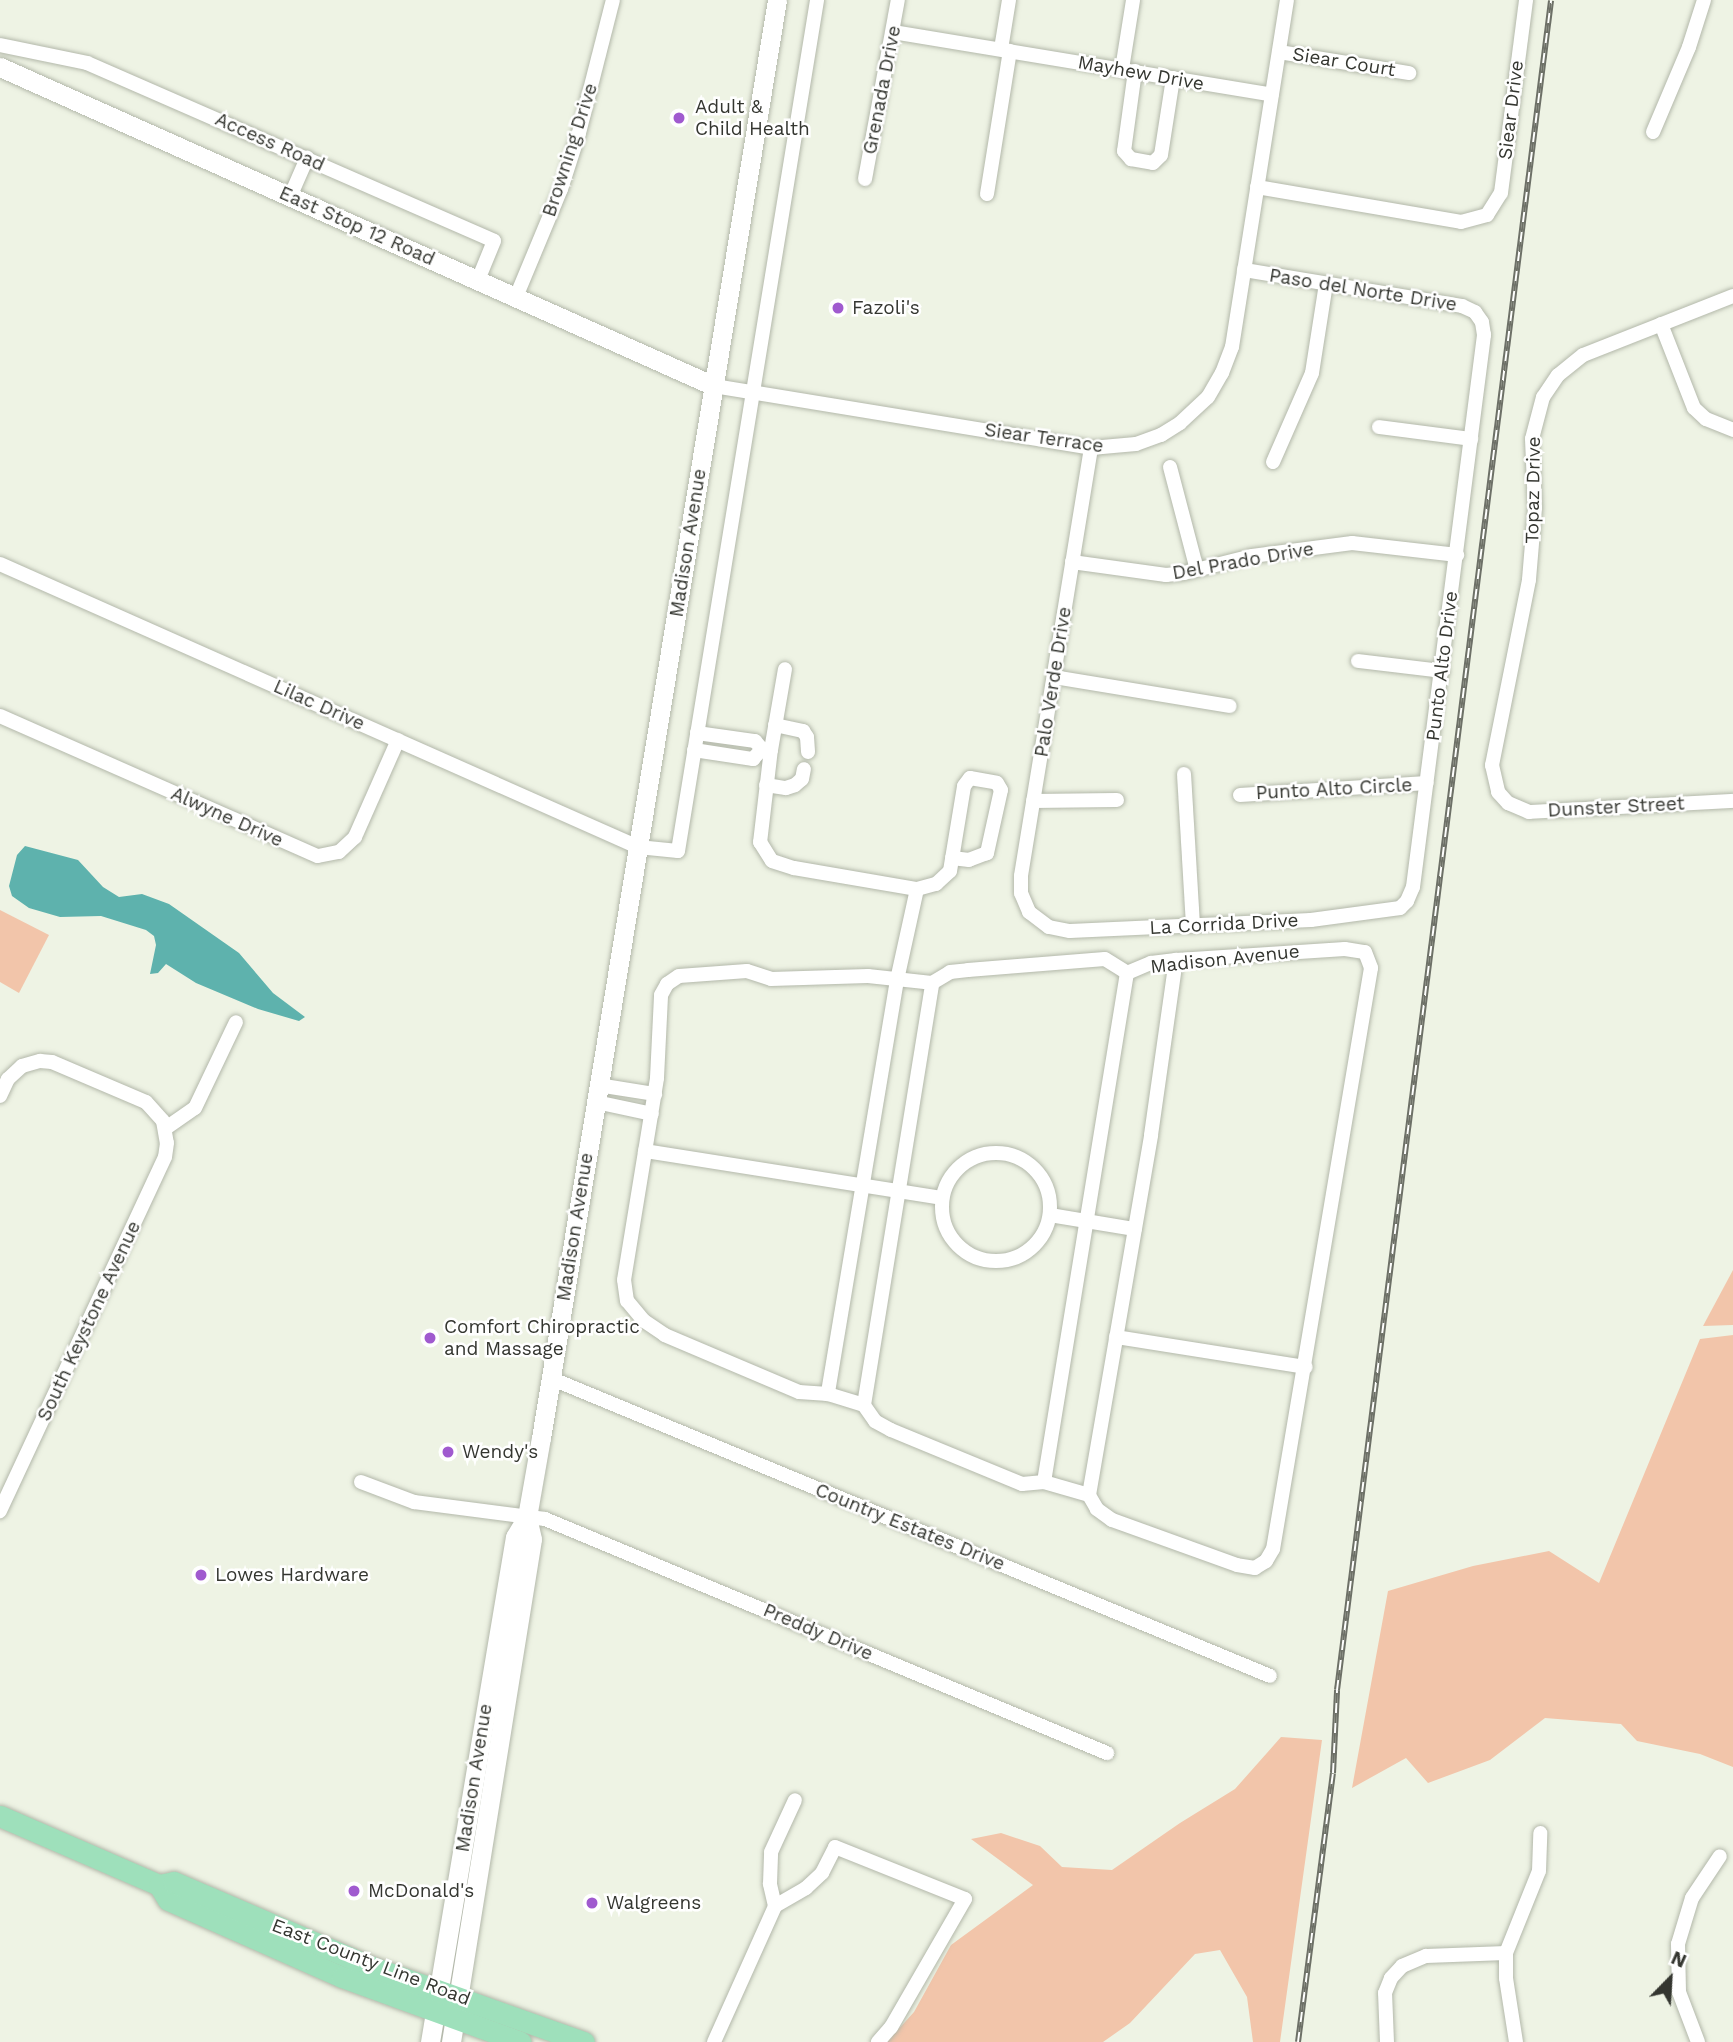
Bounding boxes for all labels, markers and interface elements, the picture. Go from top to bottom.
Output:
street label: Grenada Drive [858,23,906,157]
street label: Siear Court [1291,43,1397,81]
street label: Mayhew Drive [1076,51,1206,95]
street label: Siear Drive [1494,59,1528,161]
street label: Browning Drive [538,80,602,220]
place label: Adult & Child Health [695,96,810,140]
street label: Access Road [212,108,328,176]
marker: Adult & Child Health [669,108,689,128]
street label: East Stop 12 Road [275,181,439,271]
street label: Paso del Norte Drive [1267,264,1459,316]
place label: Fazoli's [852,297,920,319]
marker: Fazoli's [830,300,846,316]
street label: Siear Terrace [982,418,1106,458]
street label: Topaz Drive [1521,436,1545,544]
street label: Madison Avenue [665,467,711,619]
street label: Del Prado Drive [1170,537,1316,585]
street label: Punto Alto Drive [1421,589,1463,743]
street label: Palo Verde Drive [1030,605,1076,759]
street label: Lilac Drive [270,675,368,735]
street label: Punto Alto Circle [1255,773,1413,805]
street label: Alwyne Drive [167,782,287,852]
street label: Dunster Street [1547,792,1685,822]
street label: La Corrida Drive [1149,909,1299,939]
street label: Madison Avenue [1149,940,1301,978]
street label: Madison Avenue [552,1151,598,1303]
street label: South Keystone Avenue [32,1217,146,1425]
place label: Comfort Chiropractic and Massage [444,1316,640,1360]
marker: Comfort Chiropractic and Massage [422,1330,438,1346]
place label: Wendy's [462,1441,538,1463]
marker: Wendy's [440,1444,456,1460]
street label: Country Estates Drive [812,1478,1008,1576]
place label: Lowes Hardware [215,1564,369,1586]
marker: Lowes Hardware [193,1567,209,1583]
street label: Preddy Drive [760,1599,876,1665]
street label: Madison Avenue [451,1702,497,1854]
place label: McDonald's [368,1880,474,1902]
marker: McDonald's [346,1883,362,1899]
place label: Walgreens [606,1892,701,1914]
marker: Walgreens [584,1895,600,1911]
street label: East County Line Road [268,1913,474,2011]
north arrow [1635,1944,1705,2014]
text: N [1668,1946,1690,1973]

